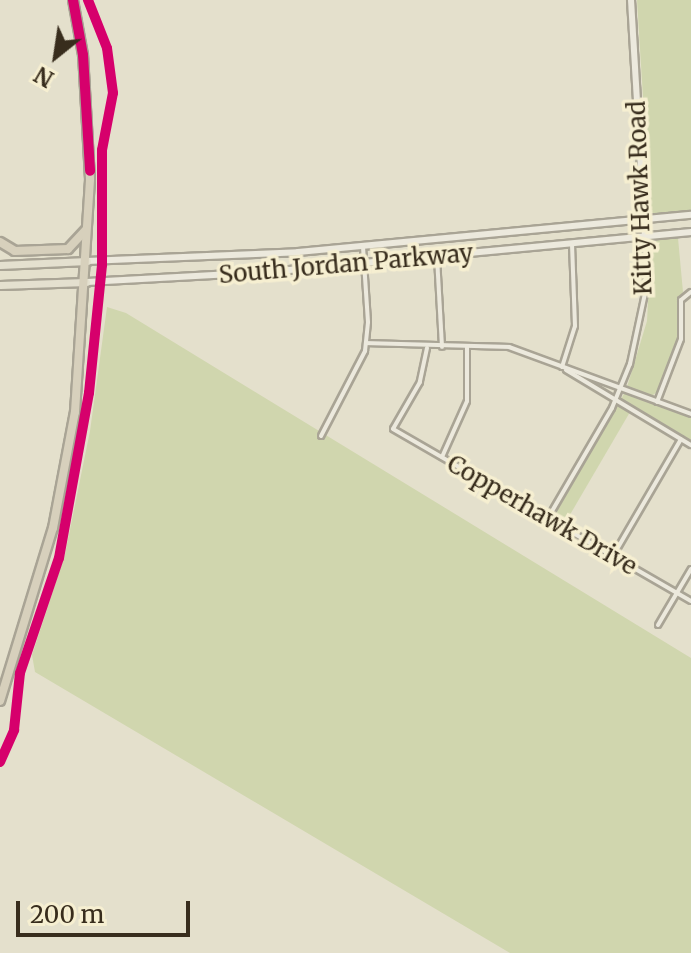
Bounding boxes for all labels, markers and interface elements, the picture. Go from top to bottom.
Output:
north arrow [16,16,96,96]
text: N [29,60,59,93]
street label: Kitty Hawk Road [622,100,658,296]
street label: South Jordan Parkway [218,239,474,289]
street label: Copperhawk Drive [442,449,642,581]
scale bar [20,885,194,935]
text: 200 m [30,899,104,930]

